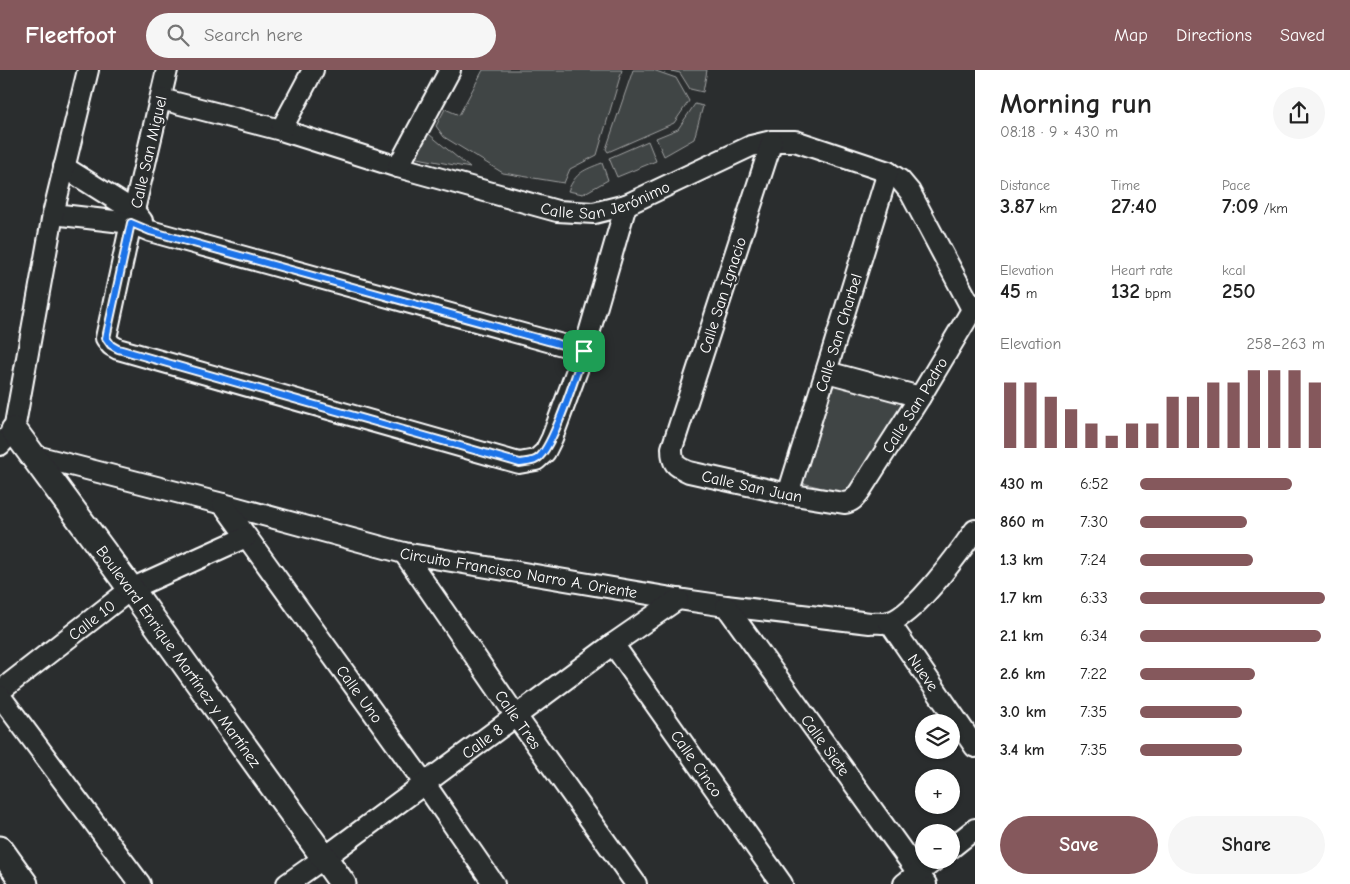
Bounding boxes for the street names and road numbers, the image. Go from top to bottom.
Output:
street label: Calle San Miguel [127,94,171,210]
street label: Calle San Jerónimo [538,178,673,223]
street label: Calle San Ignacio [696,235,750,356]
street label: Calle San Charbel [812,272,866,394]
street label: Calle San Pedro [879,354,952,457]
street label: Calle San Juan [700,467,804,506]
street label: Boulevard Enrique Martínez y Martínez [92,542,264,771]
street label: Circuito Francisco Narro A. Oriente [399,544,639,602]
street label: Calle 10 [65,597,119,644]
street label: Nueve [904,651,942,695]
street label: Calle Uno [332,662,386,727]
street label: Calle Tres [491,687,545,753]
street label: Calle Siete [797,711,853,780]
street label: Calle 8 [459,721,507,763]
street label: Calle Cinco [667,727,726,801]

